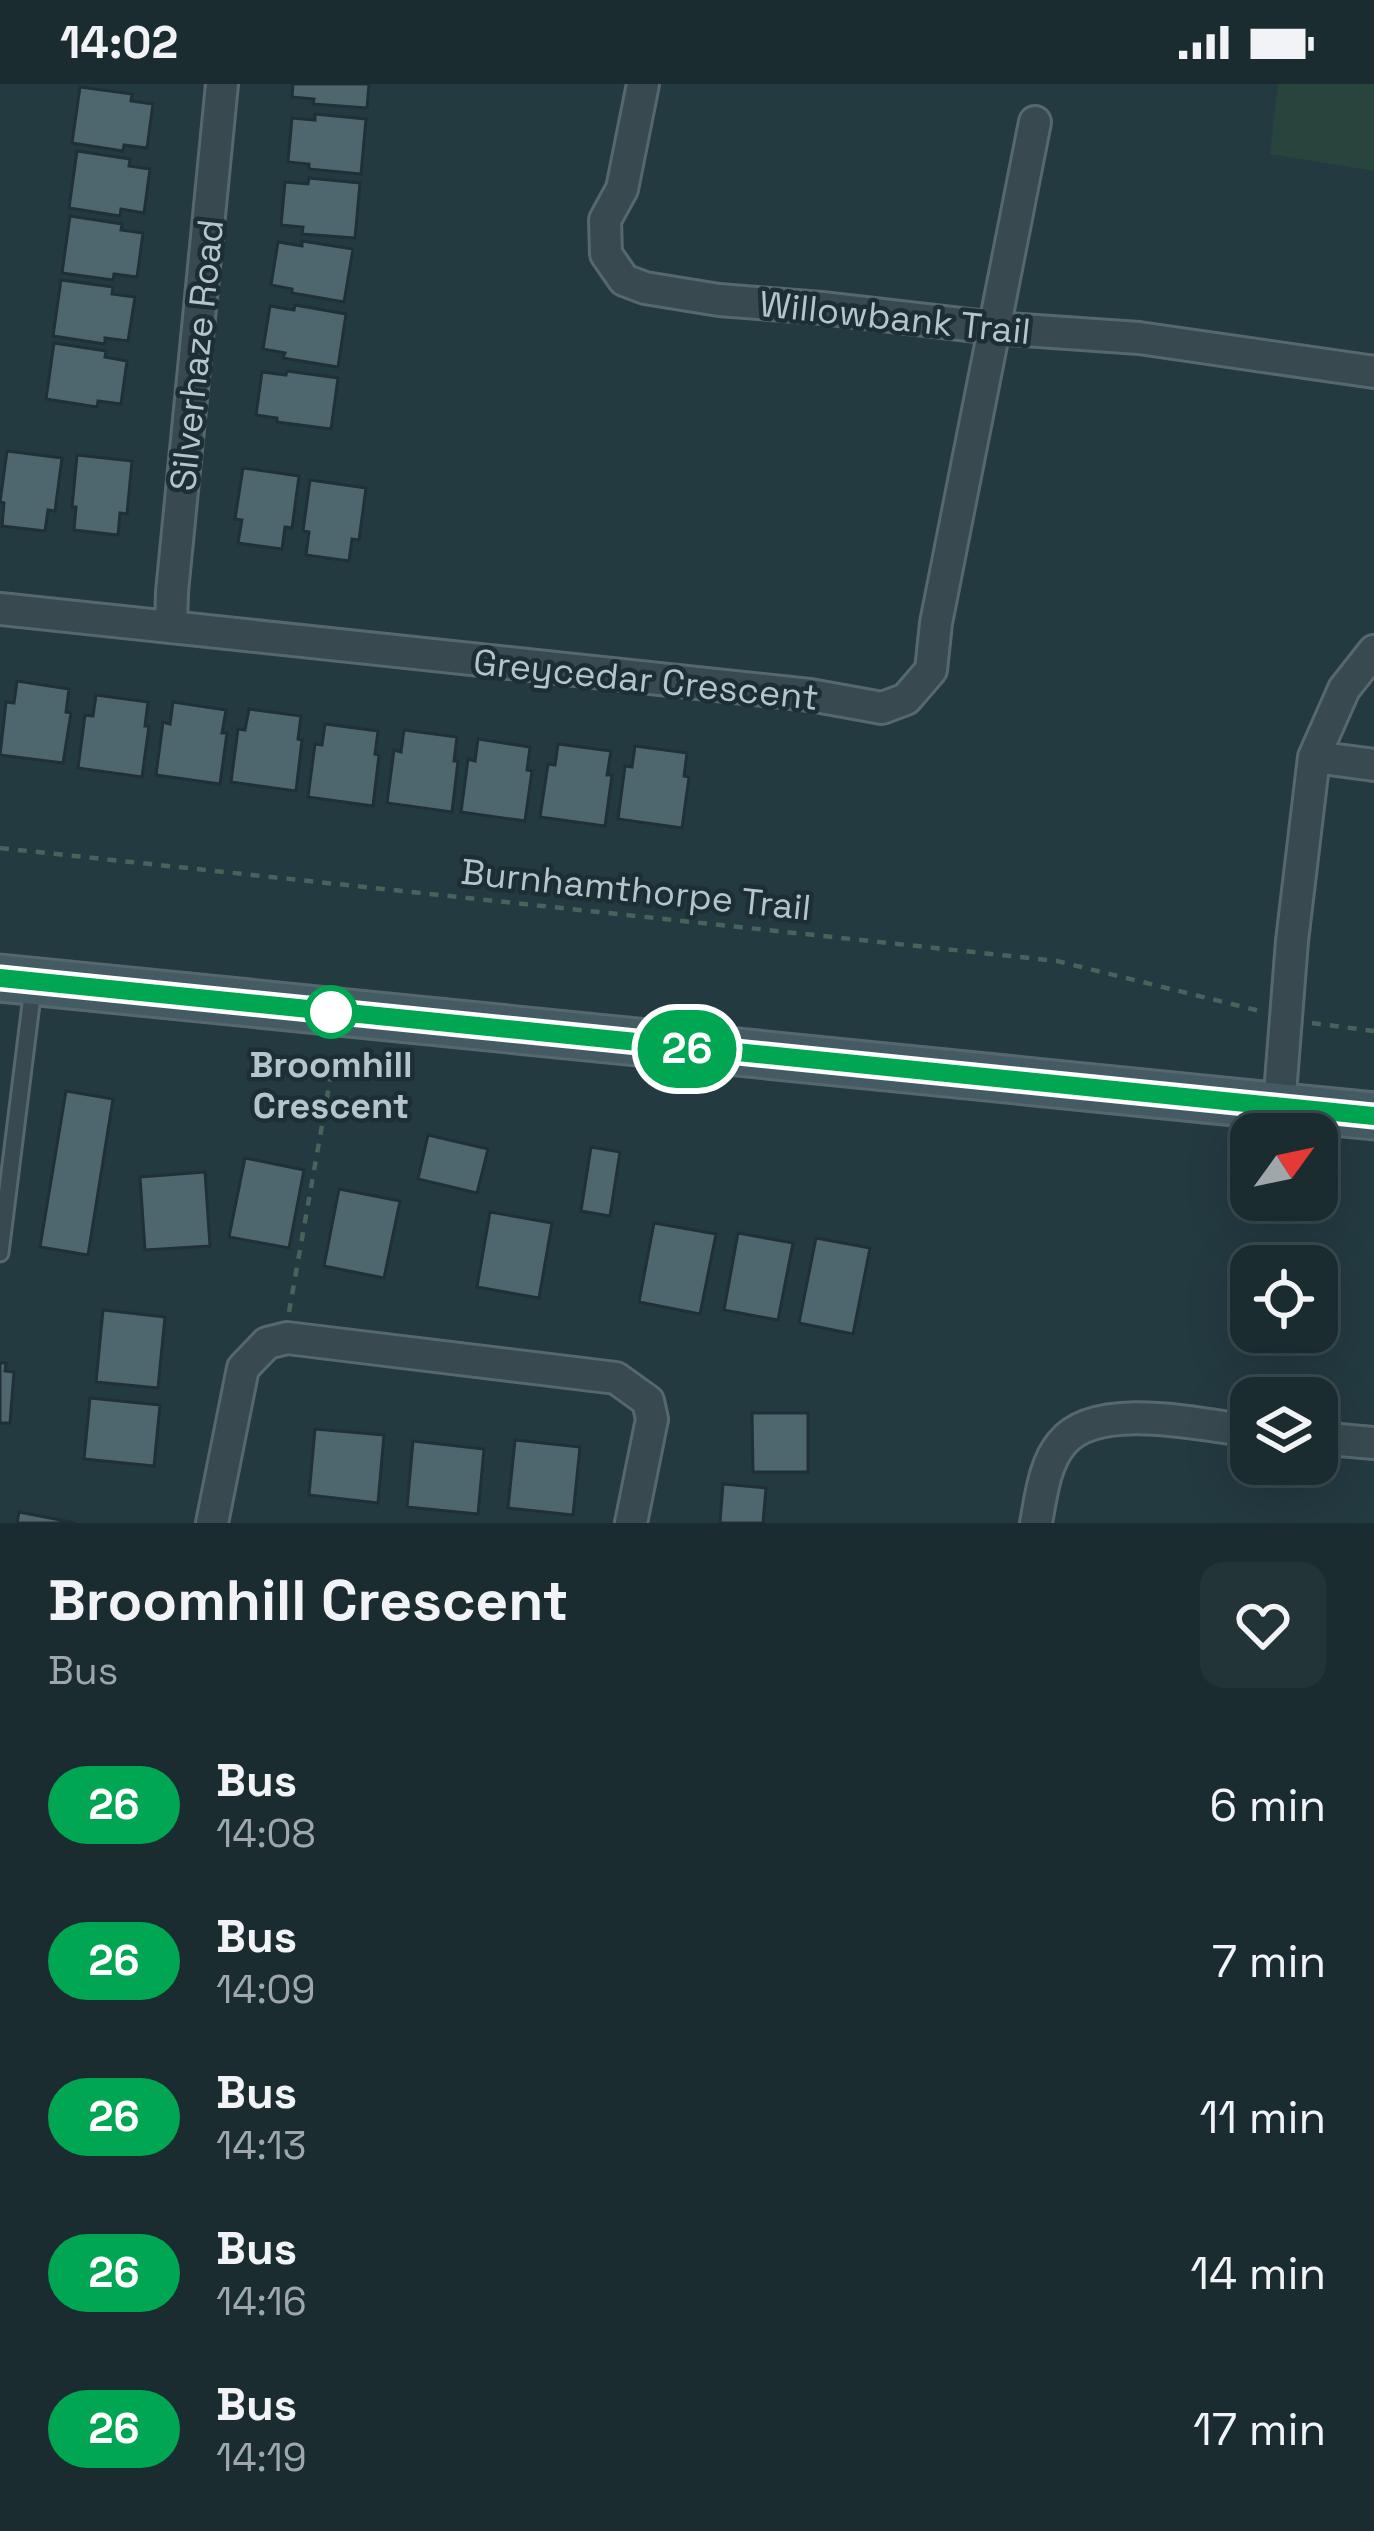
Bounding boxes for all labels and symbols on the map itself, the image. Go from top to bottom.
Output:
street label: Silverhaze Road [160,217,234,493]
street label: Willowbank Trail [757,281,1033,355]
street label: Greycedar Crescent [471,639,821,721]
street label: Burnhamthorpe Trail [459,849,813,931]
marker: Broomhill Crescent [306,987,356,1037]
line badge: 26 [633,1010,741,1088]
place label: Broomhill Crescent [249,1042,413,1129]
north arrow [1230,1113,1338,1221]

